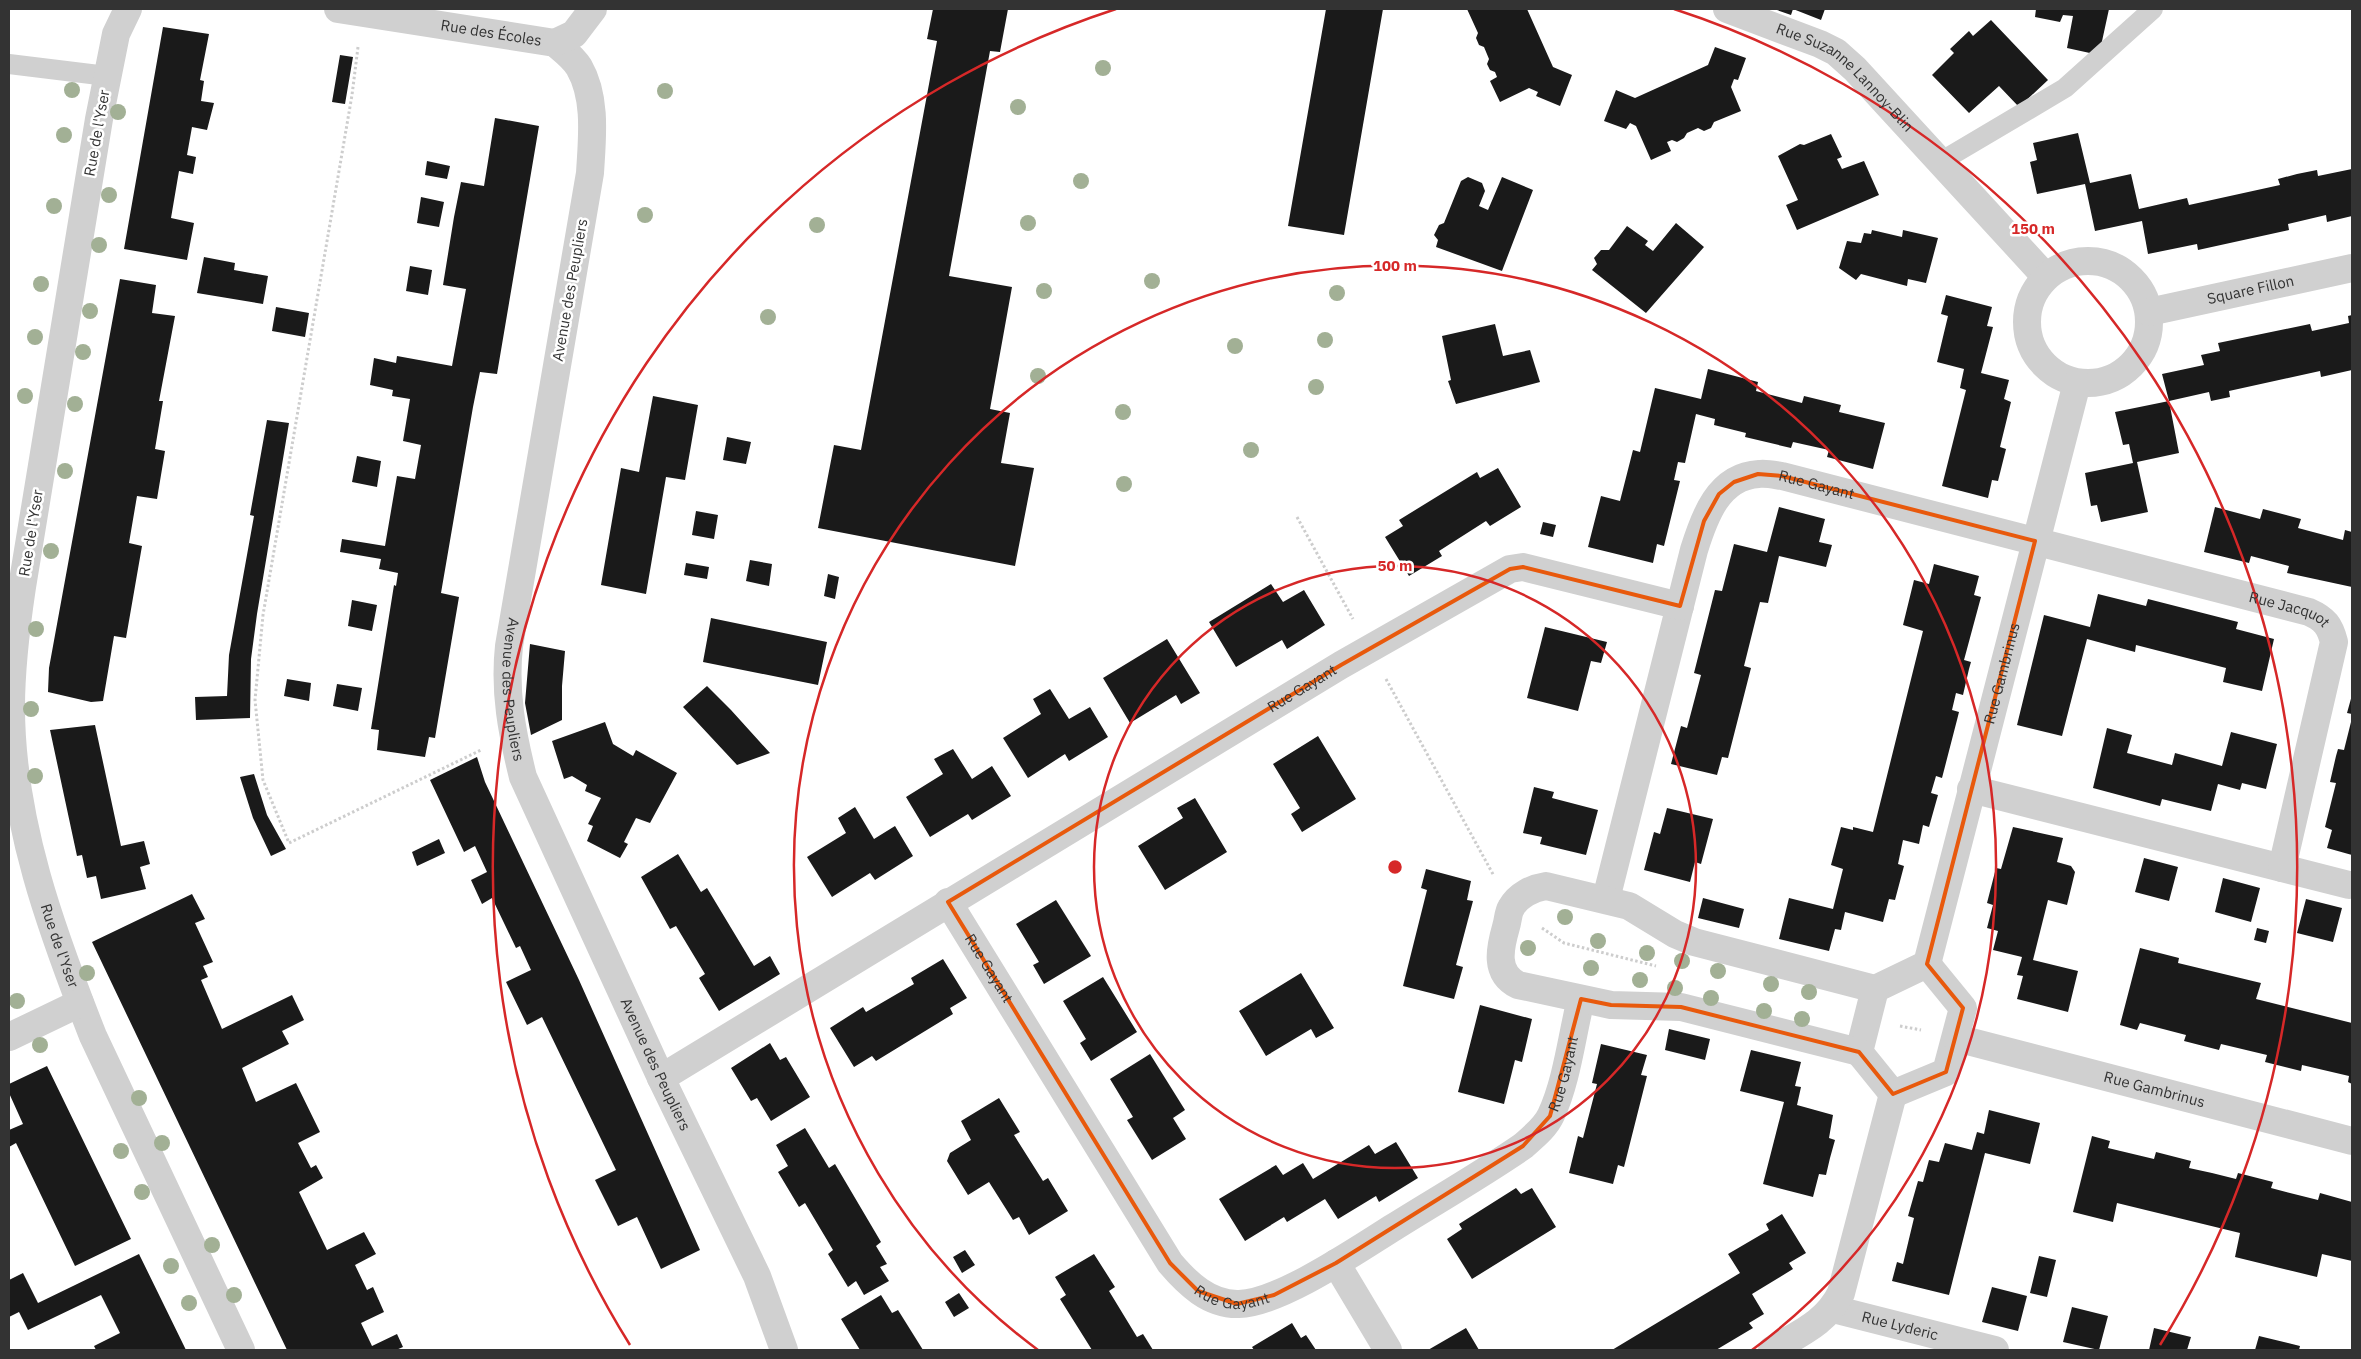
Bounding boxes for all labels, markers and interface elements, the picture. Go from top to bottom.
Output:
street label: Rue des Écoles [439,15,543,50]
street label: Rue Suzanne Lannoy-Blin [1774,18,1918,135]
street label: Rue de l'Yser [80,88,114,178]
street label: Avenue des Peupliers [548,217,591,363]
text: 150 m [2011,219,2055,238]
text: 100 m [1373,256,1417,275]
street label: Square Fillon [2205,271,2296,308]
street label: Rue Gayant [1777,466,1856,503]
street label: Rue de l'Yser [14,488,47,578]
text: 50 m [1378,556,1412,575]
street label: Rue Jacquot [2247,587,2335,631]
street label: Avenue des Peupliers [498,616,529,763]
street label: Rue Gambrinus [1979,621,2024,726]
street label: Rue Gayant [1264,660,1340,716]
centre of rings [1386,858,1404,876]
street label: Rue de l'Yser [37,901,84,991]
street label: Rue Gayant [961,930,1018,1006]
street label: Avenue des Peupliers [617,995,695,1134]
street label: Rue Gayant [1544,1034,1582,1114]
street label: Rue Gambrinus [2102,1067,2207,1111]
street label: Rue Gayant [1191,1281,1272,1313]
street label: Rue Lyderic [1860,1307,1941,1344]

